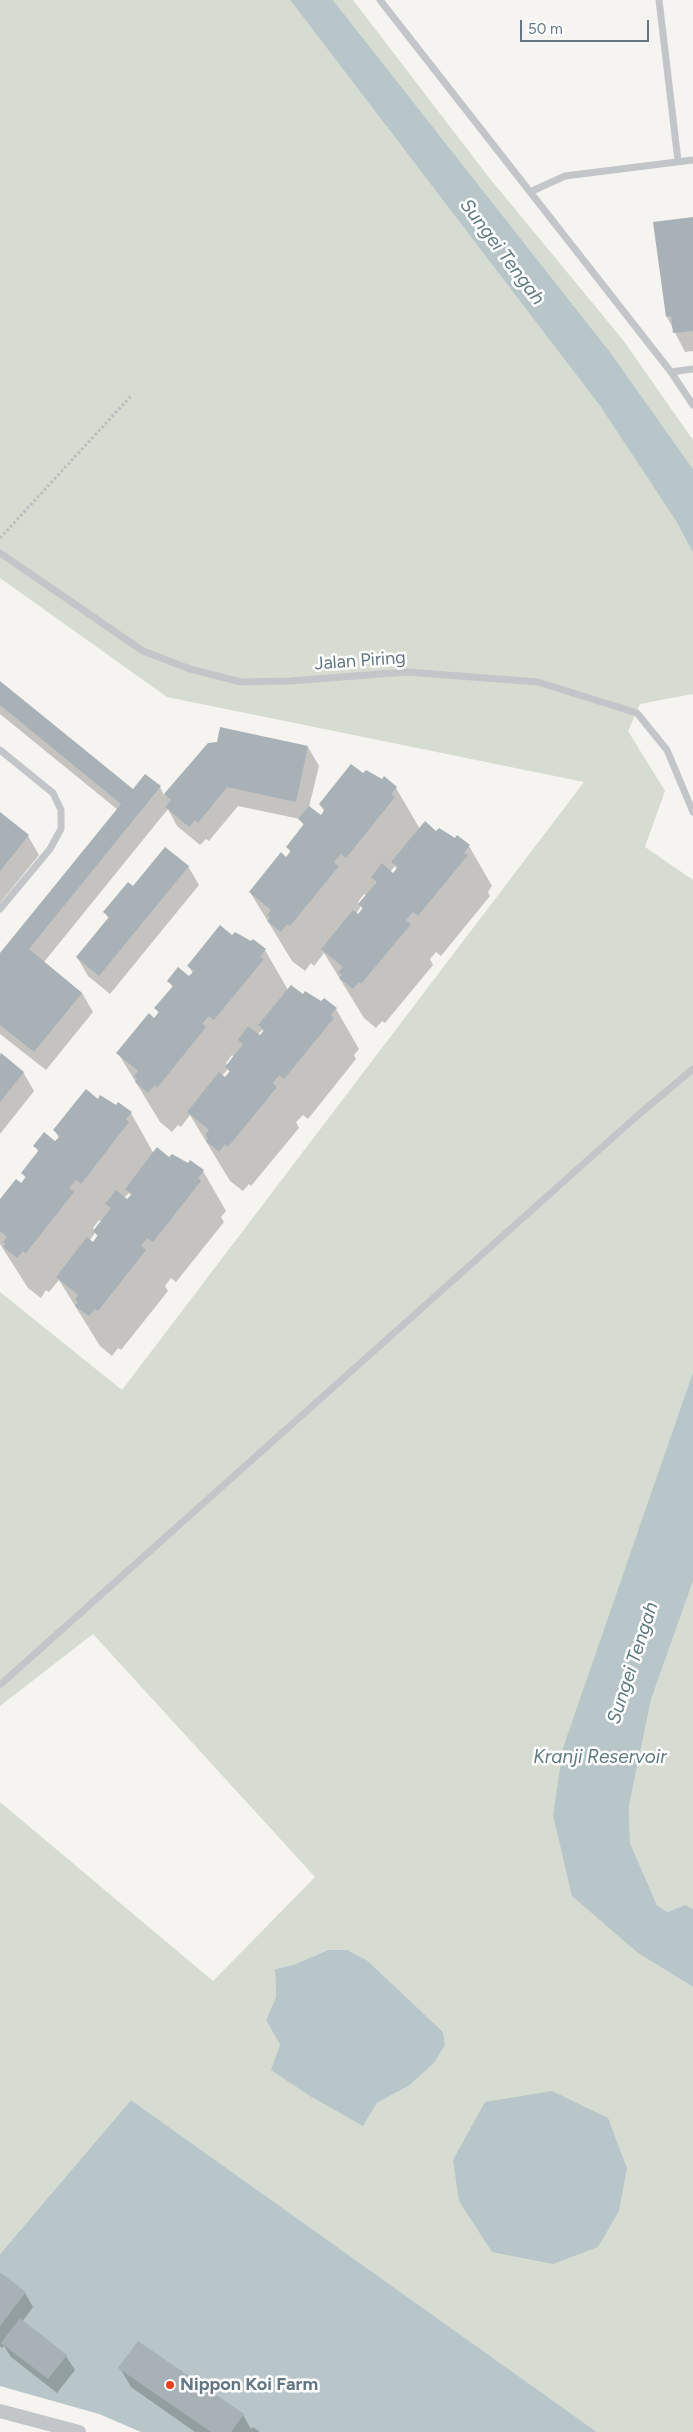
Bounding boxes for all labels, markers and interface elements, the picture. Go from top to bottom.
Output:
scale bar [523,10,652,42]
text: 50 m [528,20,563,38]
water label: Sungei Tengah [455,195,549,309]
street label: Jalan Piring [314,647,406,675]
water label: Sungei Tengah [603,1599,663,1727]
water label: Kranji Reservoir [533,1746,667,1768]
place label: Nippon Koi Farm [180,2374,318,2396]
marker: Nippon Koi Farm [164,2379,176,2391]

